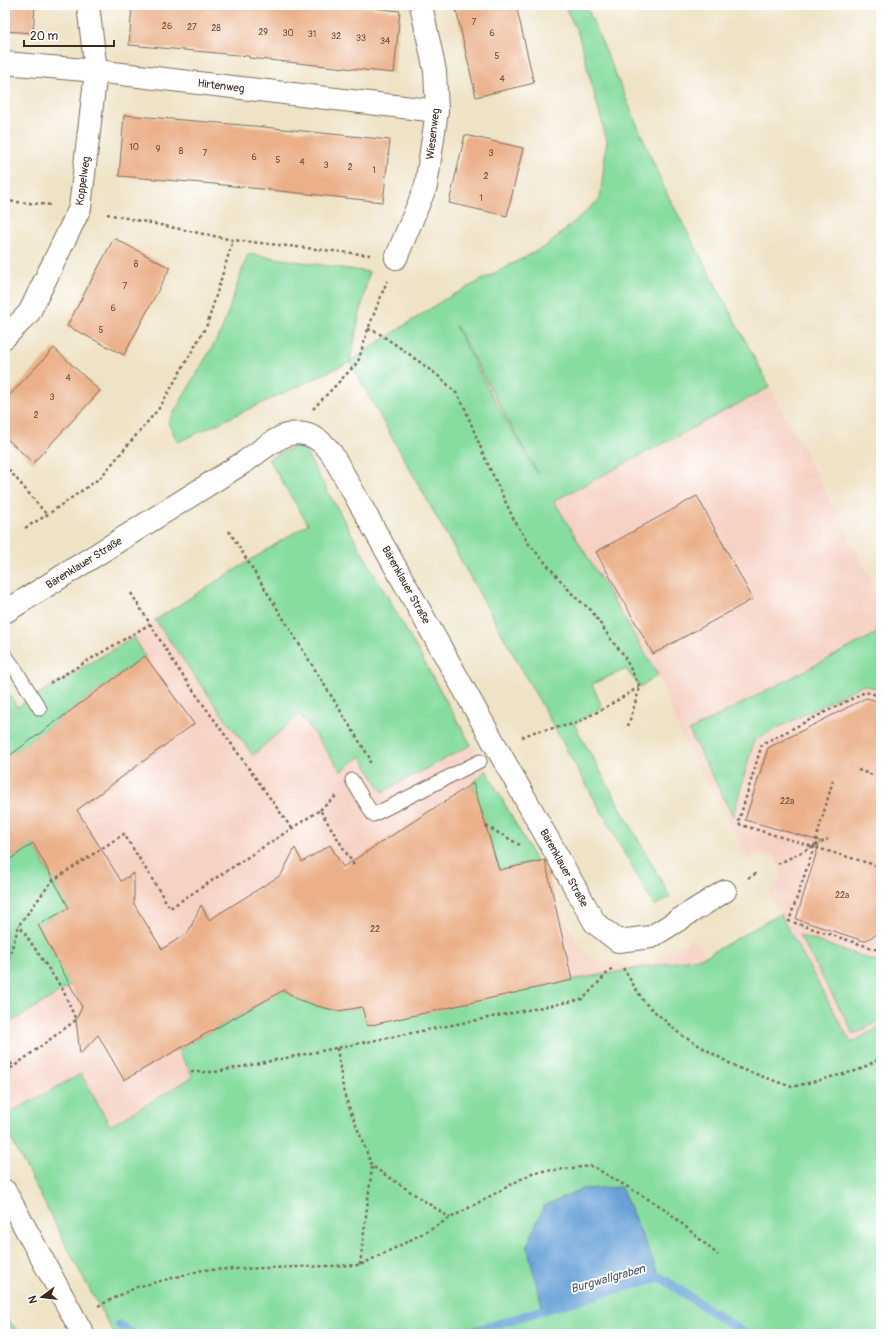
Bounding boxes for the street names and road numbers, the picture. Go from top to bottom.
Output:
street label: Hirtenweg [197,77,246,95]
street label: Wiesenweg [423,107,443,160]
street label: Koppelweg [73,155,93,206]
street label: Bärenklauer Straße [44,534,125,592]
street label: Bärenklauer Straße [379,544,433,627]
street label: Bärenklauer Straße [537,827,591,910]

